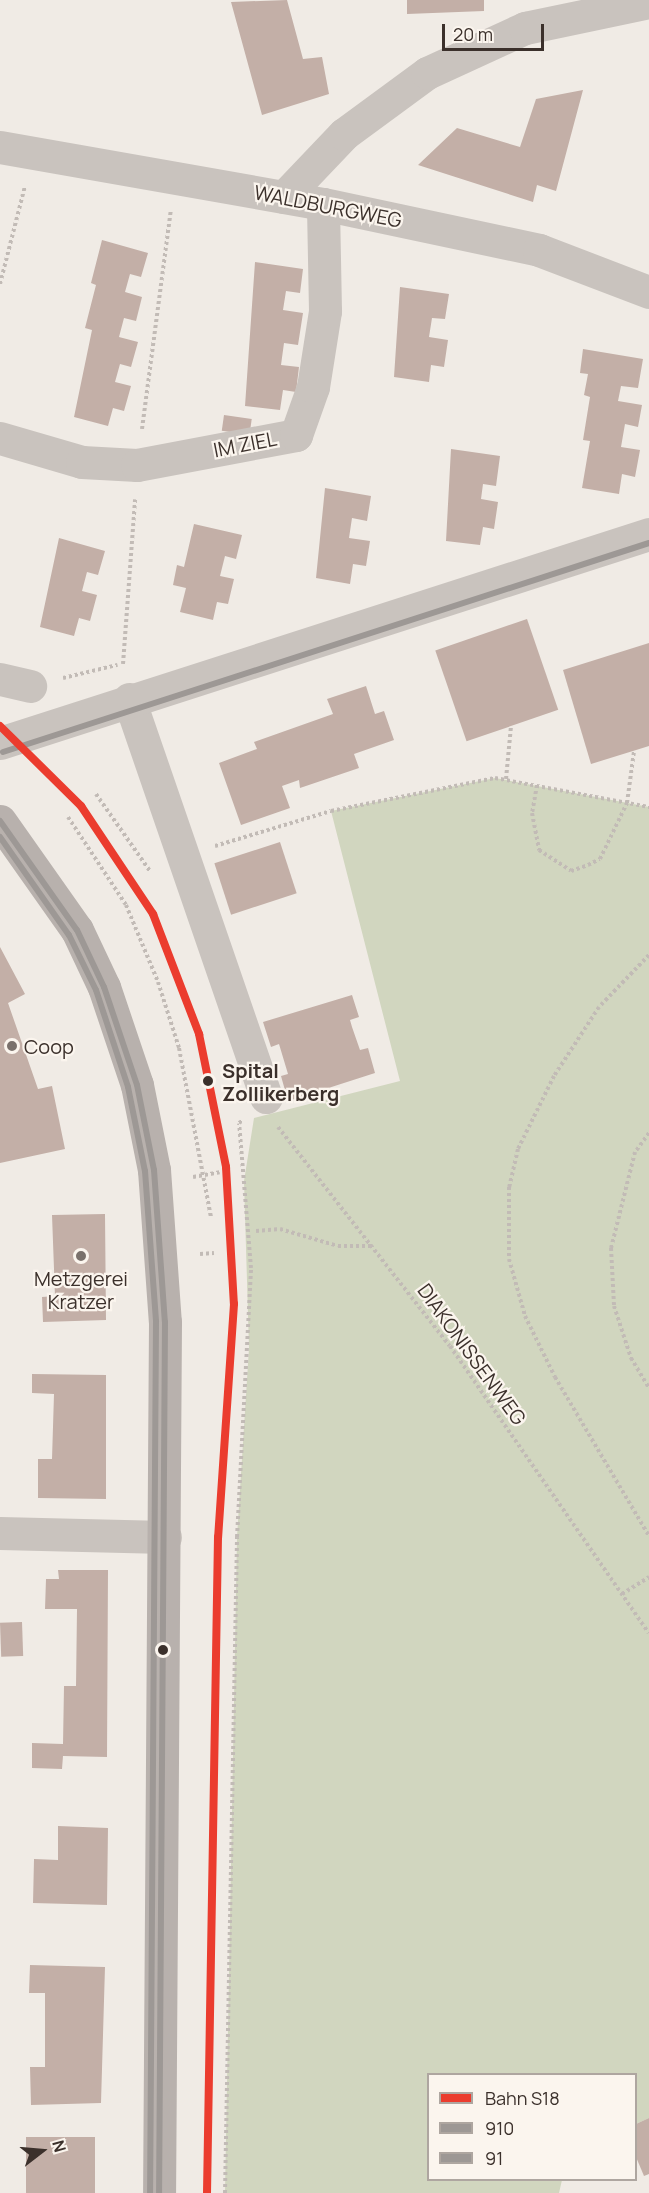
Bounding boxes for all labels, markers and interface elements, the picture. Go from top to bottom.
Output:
scale bar [445,12,547,50]
text: 20 m [453,22,493,46]
street label: WALDBURGWEG [252,180,404,232]
street label: IM ZIEL [211,426,279,462]
place label: Coop [24,1034,74,1058]
marker: Coop [5,1039,19,1053]
place label: Spital Zollikerberg [222,1058,339,1105]
marker: Spital Zollikerberg [199,1072,217,1090]
marker: Metzgerei Kratzer [74,1249,88,1263]
place label: Metzgerei Kratzer [34,1266,128,1313]
street label: DIAKONISSENWEG [413,1279,531,1429]
unlabelled marker [157,1644,169,1656]
legend [427,2073,637,2181]
text: Bahn S18 [485,2086,560,2110]
text: 910 [485,2116,514,2140]
north arrow [12,2121,72,2181]
text: N [47,2137,71,2155]
text: 91 [485,2146,503,2170]

